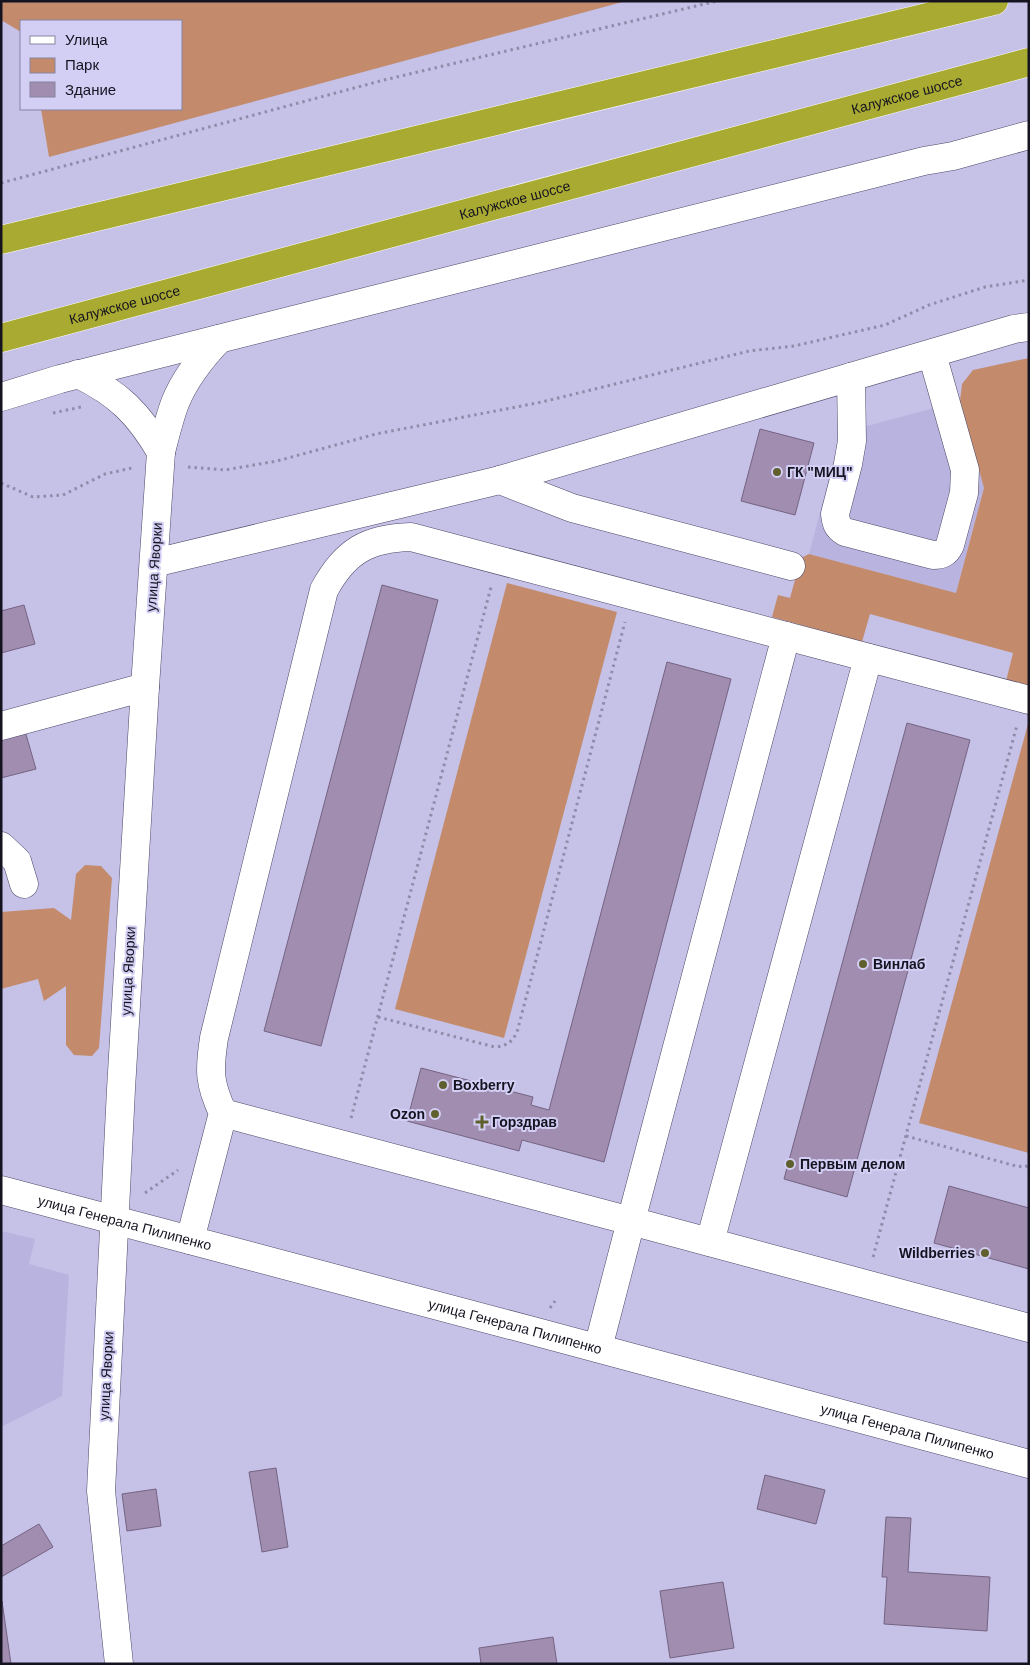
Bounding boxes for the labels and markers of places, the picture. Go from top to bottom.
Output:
place label: ГК "МИЦ" [787,464,853,480]
marker: ГК "МИЦ" [771,466,783,478]
place label: Винлаб [873,956,926,972]
marker: Винлаб [857,958,869,970]
place label: Boxberry [453,1077,515,1093]
marker: Boxberry [437,1079,449,1091]
place label: Ozon [390,1106,425,1122]
marker: Ozon [429,1108,441,1120]
place label: Горздрав [492,1114,557,1130]
marker: Горздрав [476,1116,488,1128]
place label: Первым делом [800,1156,905,1172]
marker: Первым делом [784,1158,796,1170]
place label: Wildberries [899,1245,975,1261]
marker: Wildberries [979,1247,991,1259]

